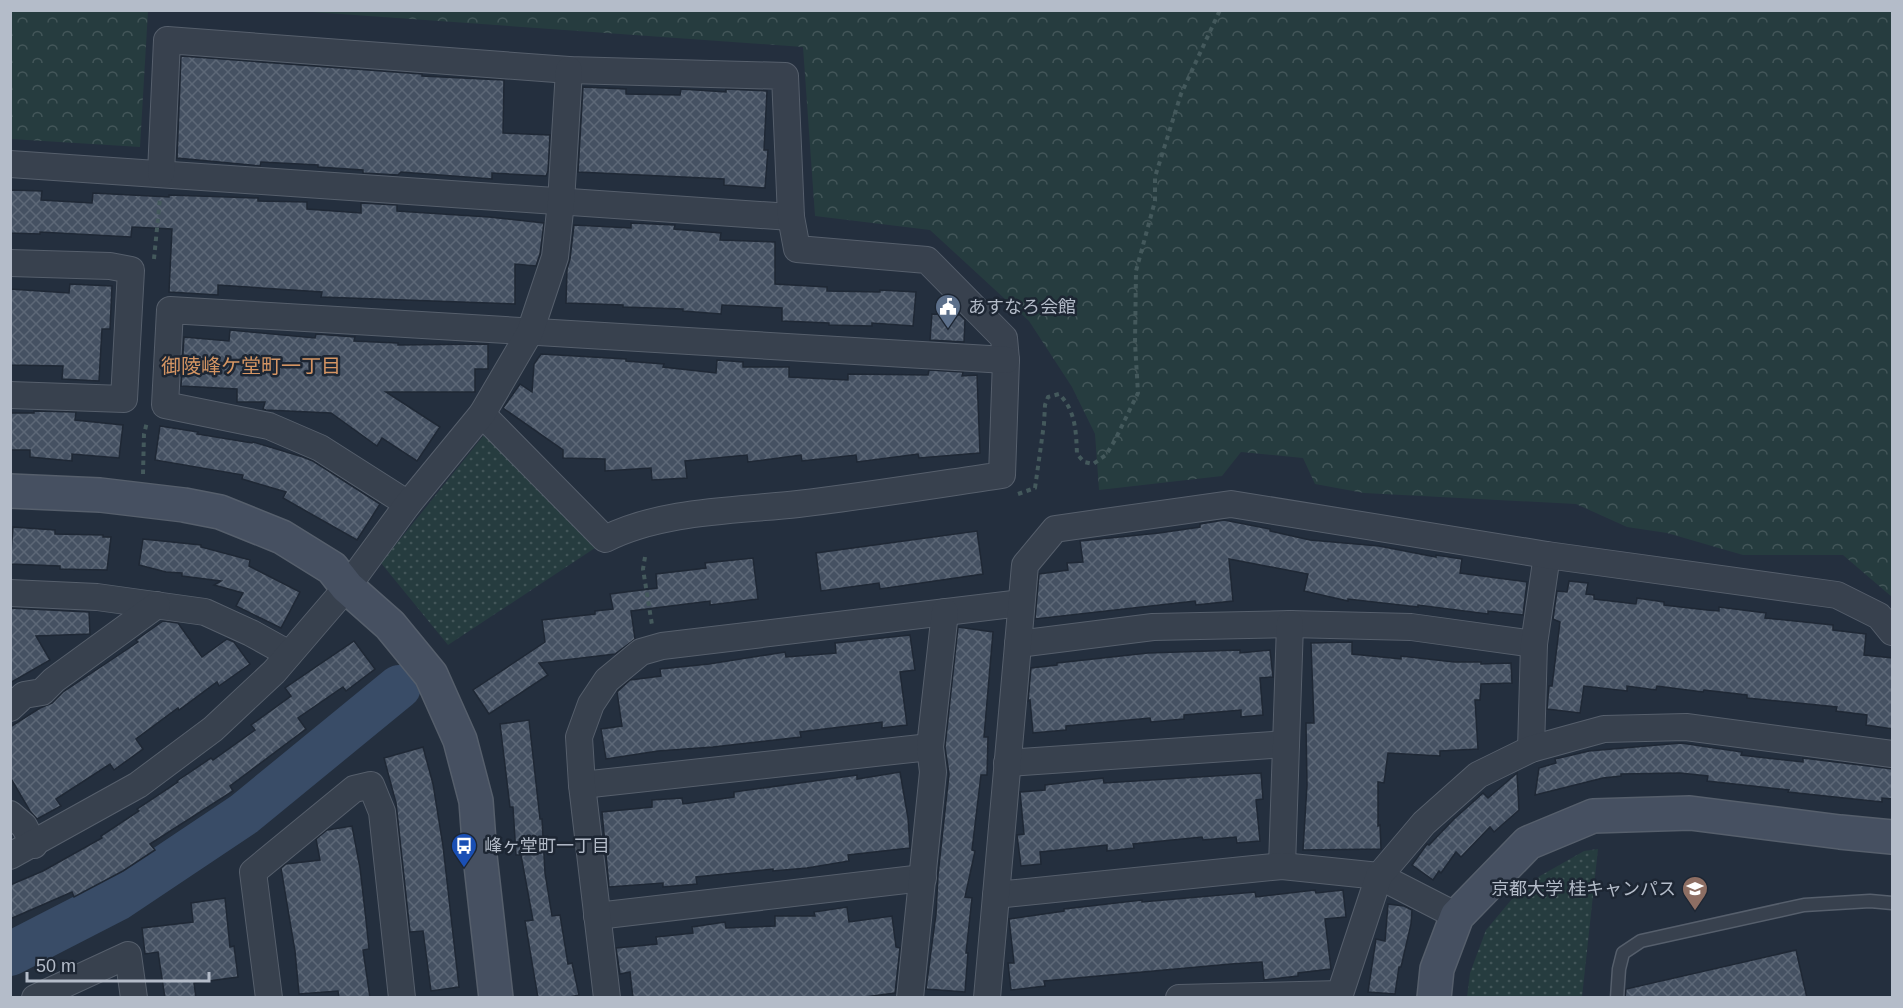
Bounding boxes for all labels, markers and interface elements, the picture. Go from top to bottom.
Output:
public building icon: あすなろ会館 [933,292,963,330]
place label: あすなろ会館 [968,297,1076,317]
district label: 御陵峰ケ堂町一丁目 [161,355,341,377]
bus stop icon: 峰ヶ堂町一丁目 [449,831,479,869]
place label: 峰ヶ堂町一丁目 [484,836,610,856]
school or university icon: 京都大学 桂キャンパス [1680,874,1710,912]
place label: 京都大学 桂キャンパス [1491,879,1676,899]
scale bar [27,945,208,983]
text: 50 m [36,956,76,976]

